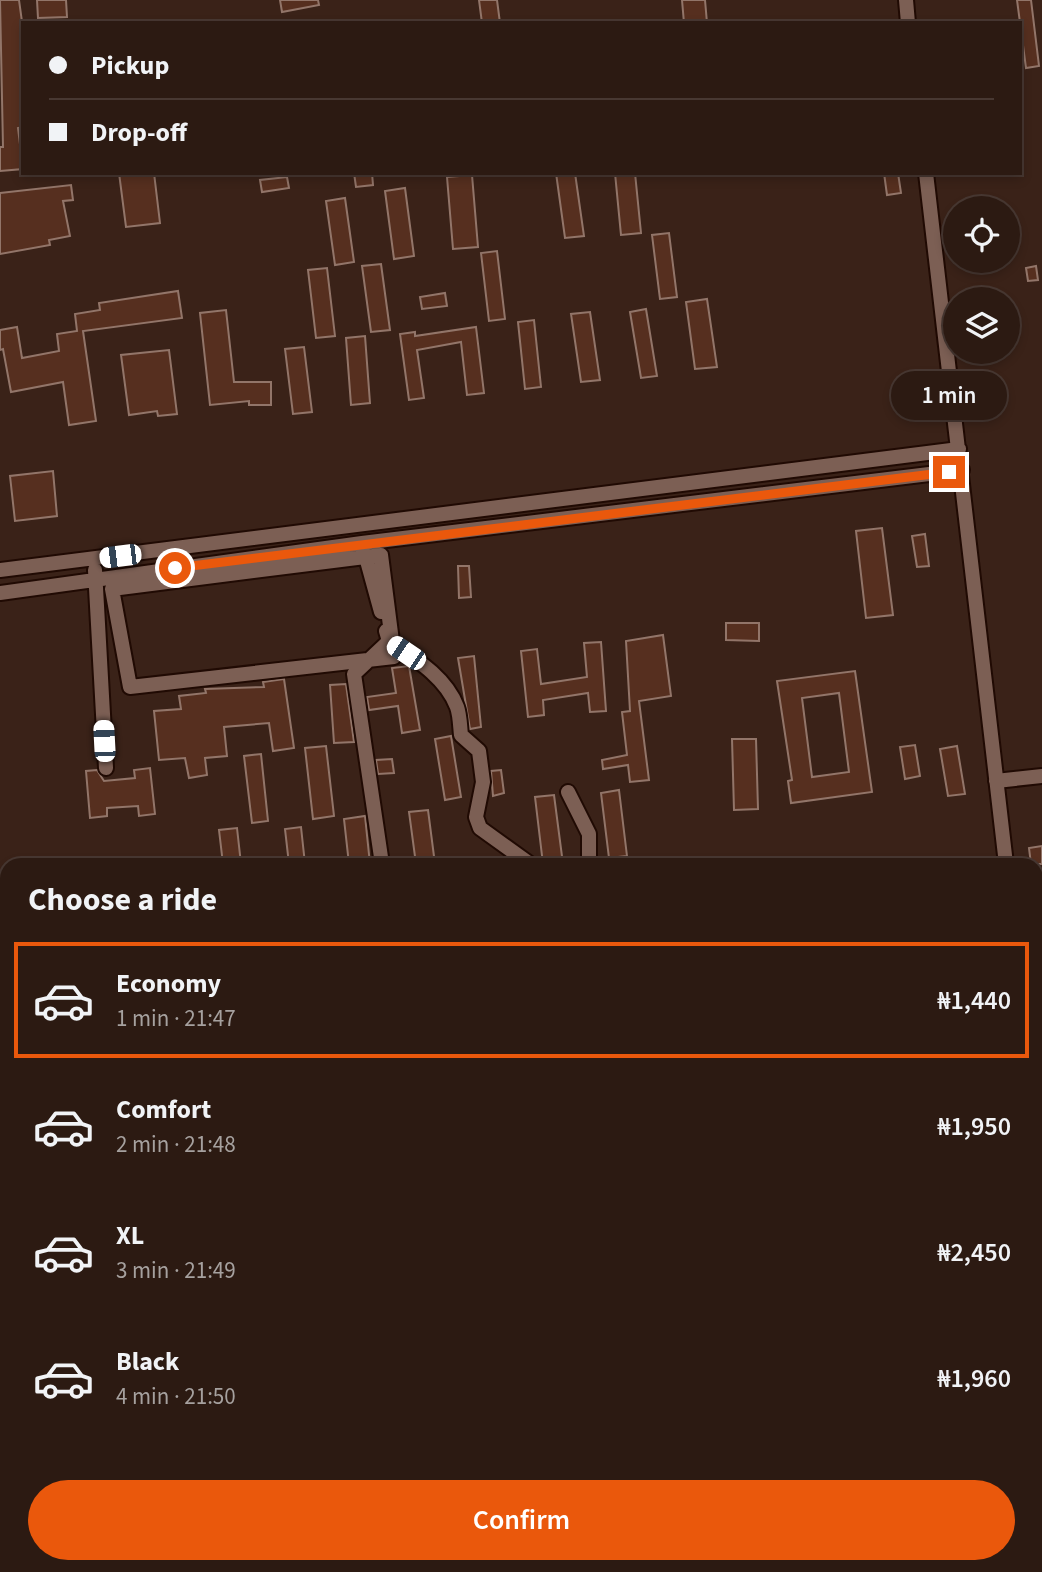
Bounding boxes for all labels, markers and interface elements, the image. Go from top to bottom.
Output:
text: Pickup [91,47,169,84]
text: Drop-off [91,114,187,151]
map controls [943,196,1020,364]
button: locate [943,196,1020,273]
button: layers [943,287,1020,364]
callout: 1 min [891,370,1007,420]
text: 1 min [922,379,976,412]
route end [933,456,965,488]
car [98,543,143,569]
route start [159,552,191,584]
car [383,633,430,673]
car [93,719,116,763]
text: Choose a ride [28,877,217,923]
text: Economy [116,965,221,1002]
icon: car [32,969,95,1032]
text: ₦1,440 [937,982,1011,1019]
text: 1 min · 21:47 [116,1002,236,1035]
text: Comfort [116,1091,211,1128]
icon: car [32,1095,95,1158]
text: ₦1,950 [937,1108,1011,1145]
text: 2 min · 21:48 [116,1128,236,1161]
text: XL [116,1217,144,1254]
icon: car [32,1221,95,1284]
text: ₦2,450 [937,1234,1011,1271]
text: 3 min · 21:49 [116,1254,236,1287]
text: Black [116,1343,179,1380]
icon: car [32,1347,95,1410]
text: ₦1,960 [937,1360,1011,1397]
text: 4 min · 21:50 [116,1380,236,1413]
button: Confirm [28,1480,1015,1560]

